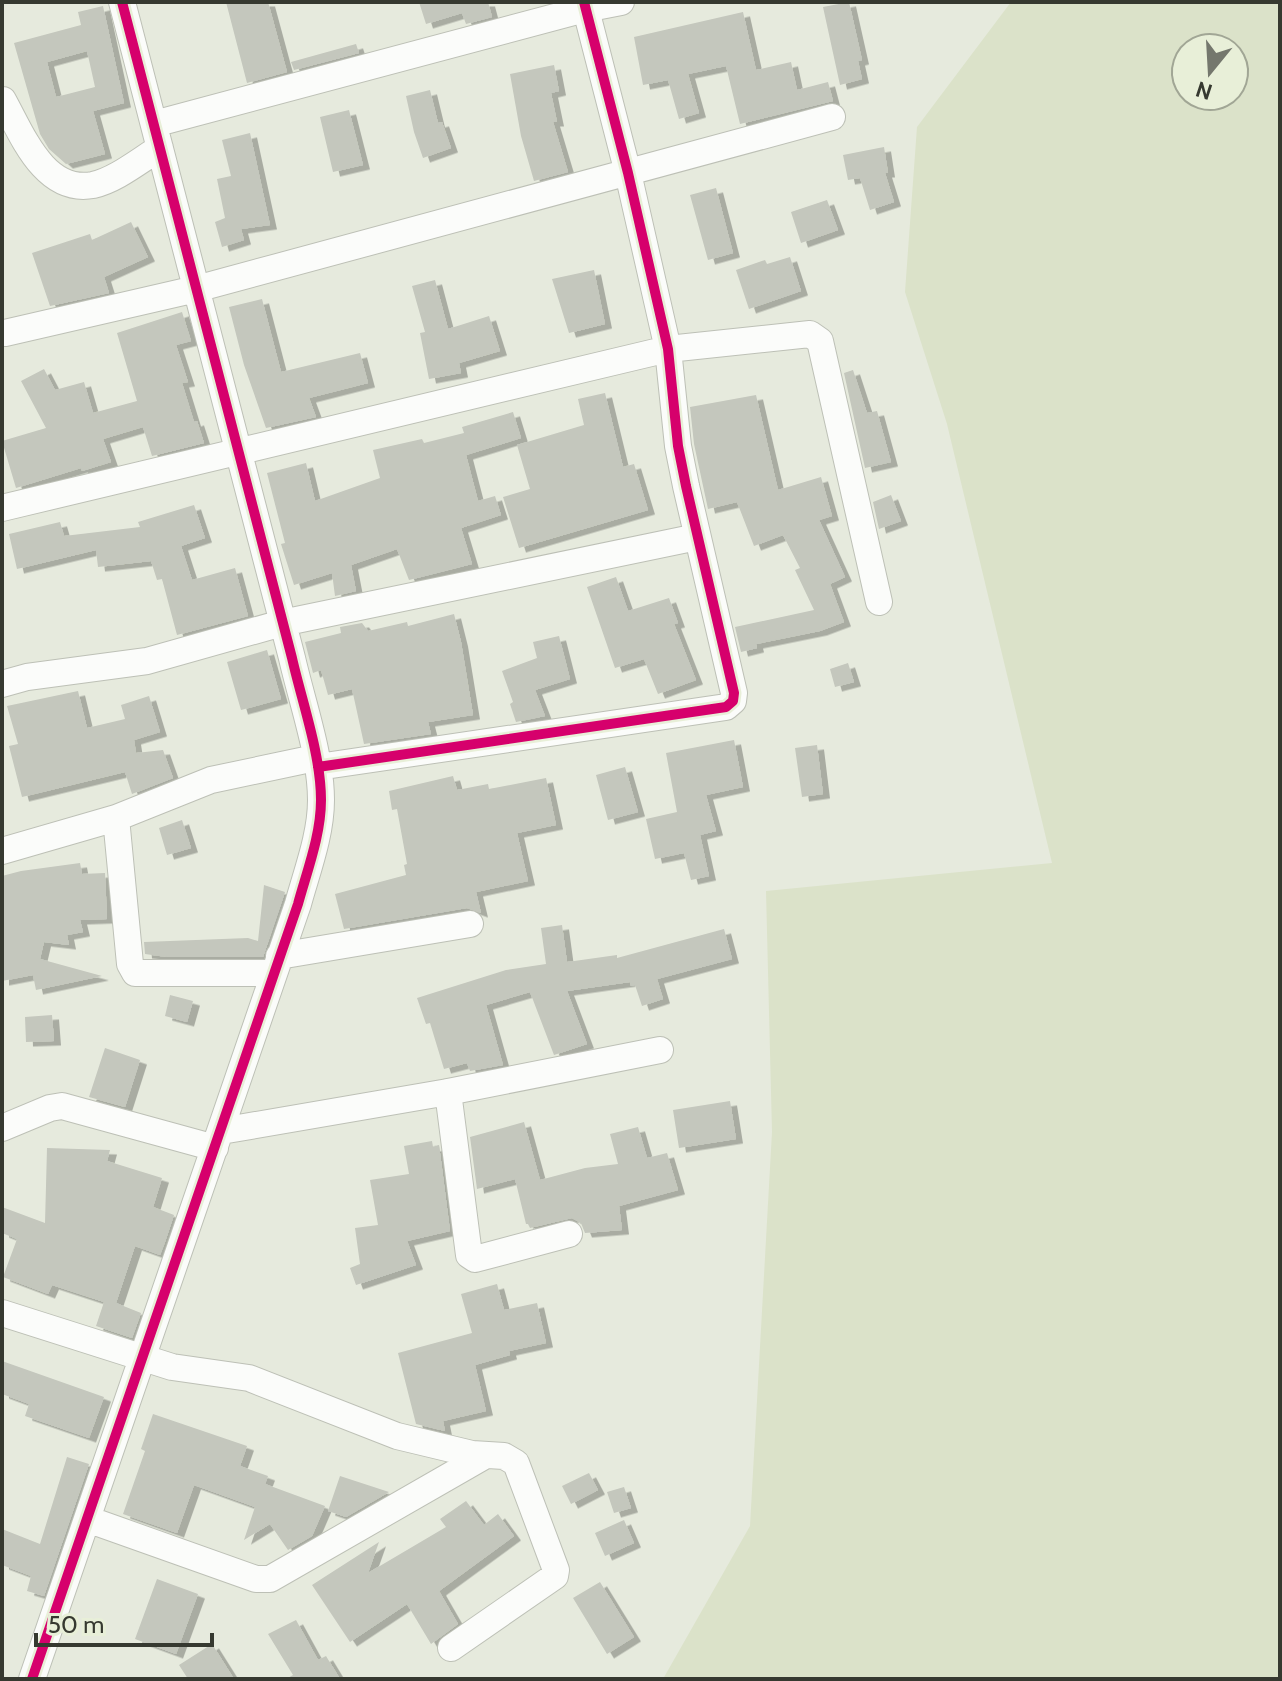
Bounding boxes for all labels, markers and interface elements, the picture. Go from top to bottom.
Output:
north arrow [1170,32,1250,112]
text: N [1192,75,1216,106]
scale bar [36,1597,212,1647]
text: 50 m [48,1610,104,1639]

